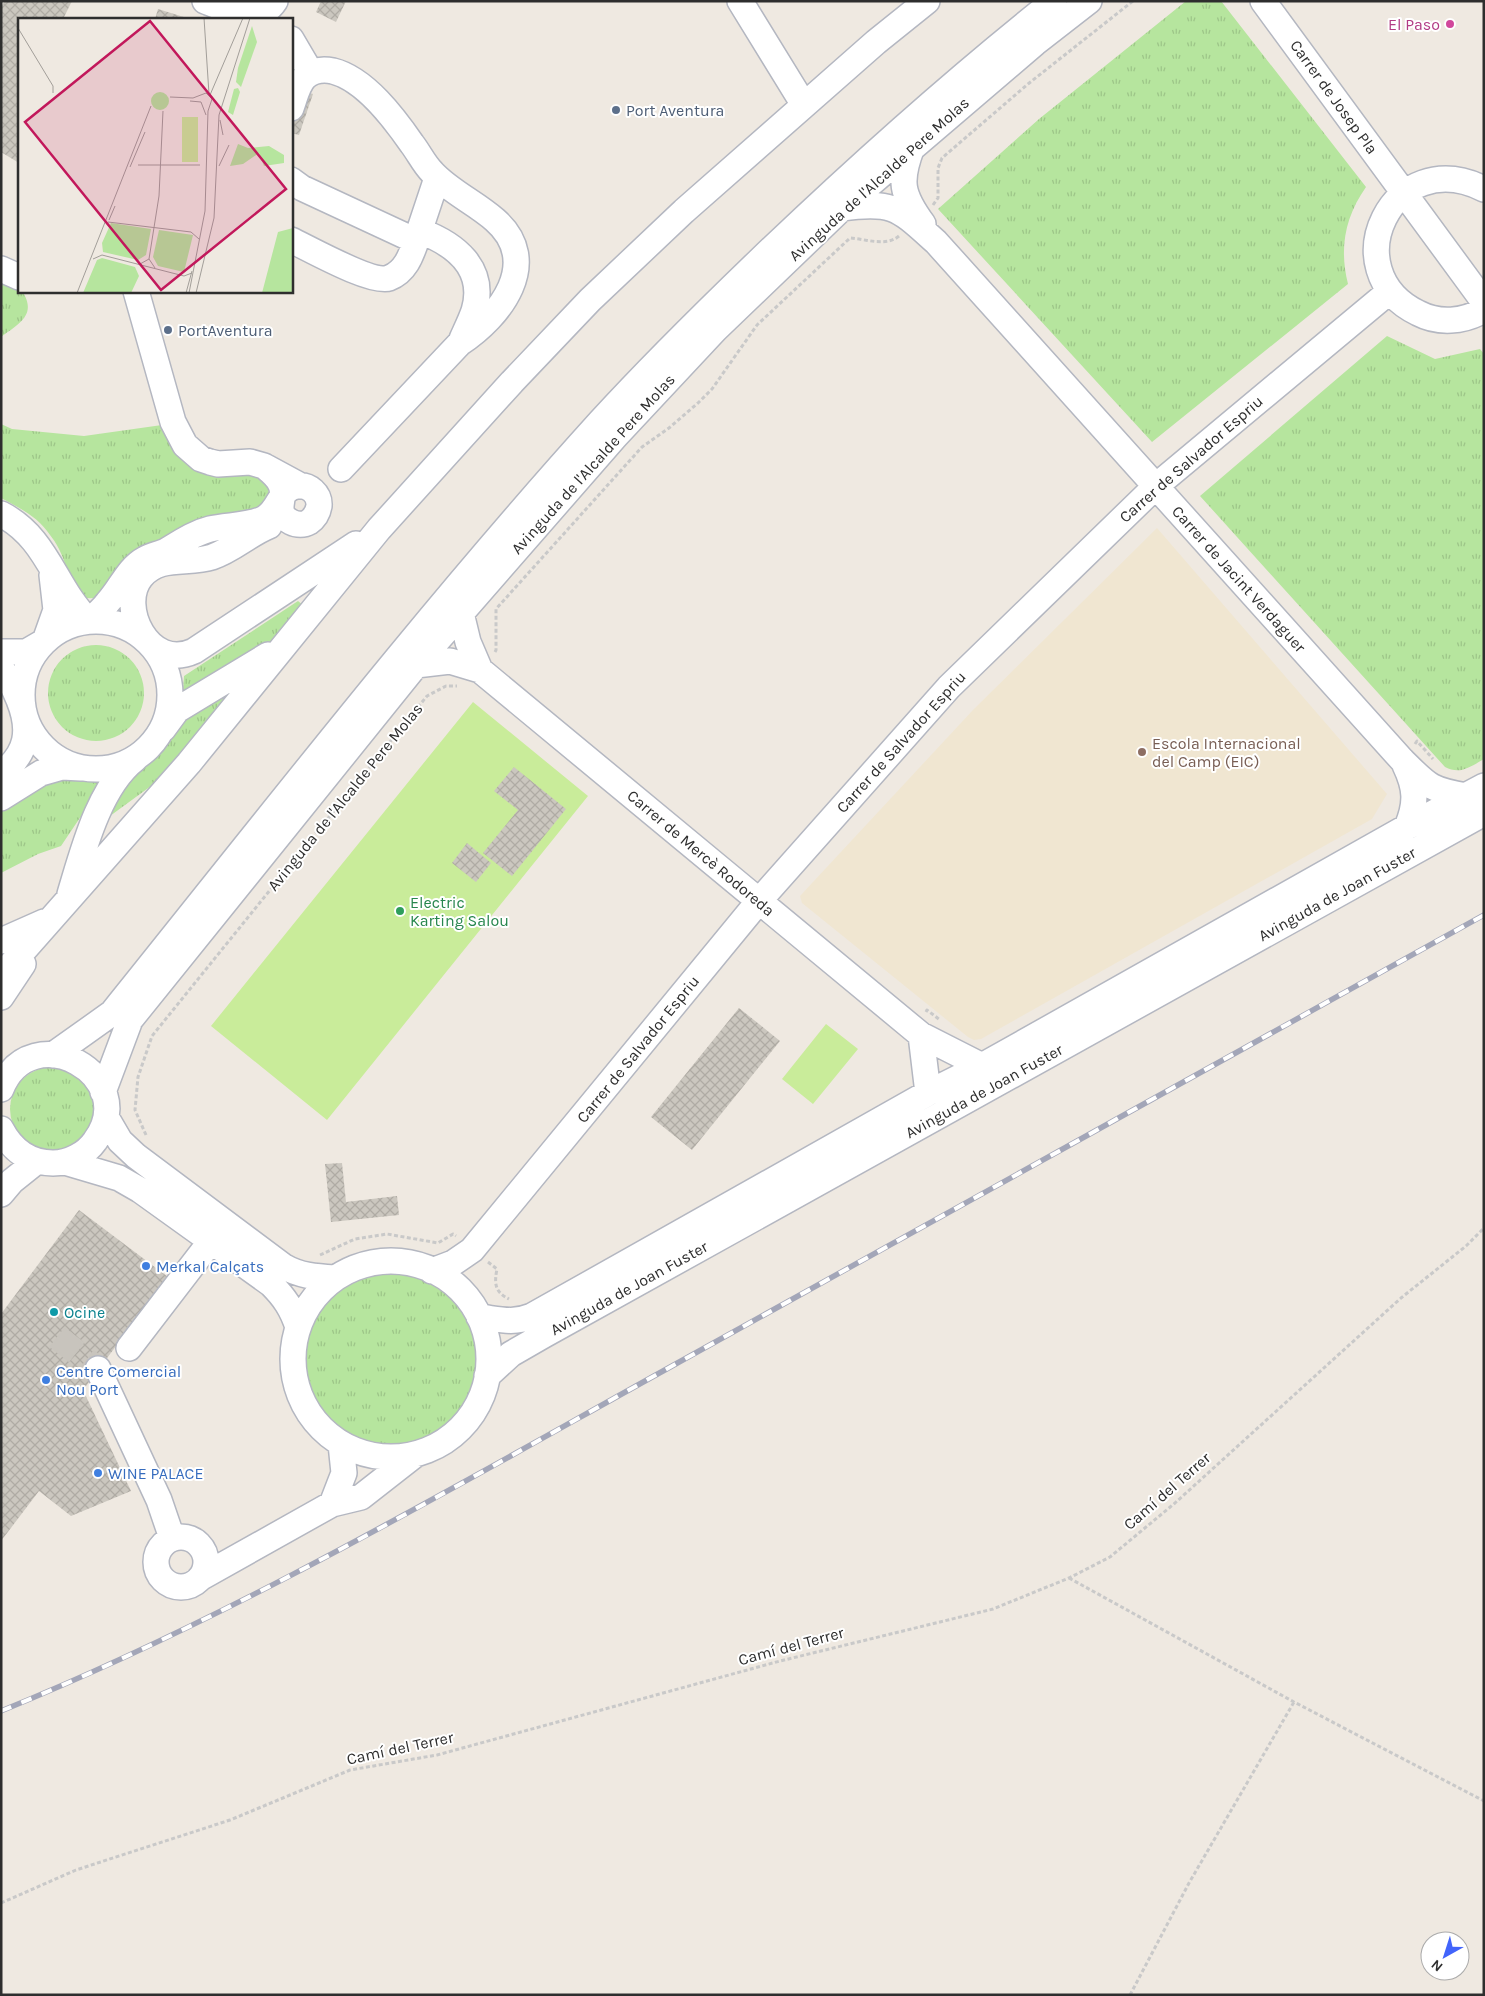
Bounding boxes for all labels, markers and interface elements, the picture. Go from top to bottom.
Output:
place label: El Paso [1388,15,1440,34]
inset map [18,18,292,292]
marker: El Paso [1444,18,1456,30]
street label: Carrer de Josep Pla [1286,36,1382,158]
street label: Avinguda de l'Alcalde Pere Molas [785,93,973,265]
place label: Port Aventura [626,101,724,120]
marker: Port Aventura [610,104,622,116]
place label: PortAventura [178,321,272,340]
marker: PortAventura [162,324,174,336]
street label: Avinguda de l'Alcalde Pere Molas [507,370,679,558]
street label: Carrer de Salvador Espriu [1115,391,1267,527]
street label: Carrer de Jacint Verdaguer [1168,502,1310,656]
street label: Carrer de Salvador Espriu [832,667,970,817]
street label: Avinguda de l'Alcalde Pere Molas [263,699,427,895]
place label: Escola Internacional del Camp (EIC) [1152,734,1301,771]
marker: Escola Internacional del Camp (EIC) [1136,746,1148,758]
street label: Carrer de Mercè Rodoreda [624,786,778,920]
street label: Avinguda de Joan Fuster [1255,843,1419,945]
place label: Electric Karting Salou [410,893,509,930]
marker: Electric Karting Salou [394,905,406,917]
street label: Carrer de Salvador Espriu [573,971,703,1127]
street label: Avinguda de Joan Fuster [902,1040,1066,1142]
street label: Avinguda de Joan Fuster [547,1237,711,1339]
place label: Merkal Calçats [156,1257,264,1276]
marker: Merkal Calçats [140,1260,152,1272]
place label: Ocine [64,1303,105,1322]
marker: Ocine [48,1306,60,1318]
place label: Centre Comercial Nou Port [56,1362,181,1399]
marker: Centre Comercial Nou Port [40,1374,52,1386]
street label: Camí del Terrer [1120,1448,1214,1534]
place label: WINE PALACE [108,1464,203,1483]
marker: WINE PALACE [92,1467,104,1479]
street label: Camí del Terrer [736,1623,846,1669]
street label: Camí del Terrer [345,1727,455,1769]
north arrow [1420,1931,1470,1981]
text: N [1428,1956,1446,1975]

